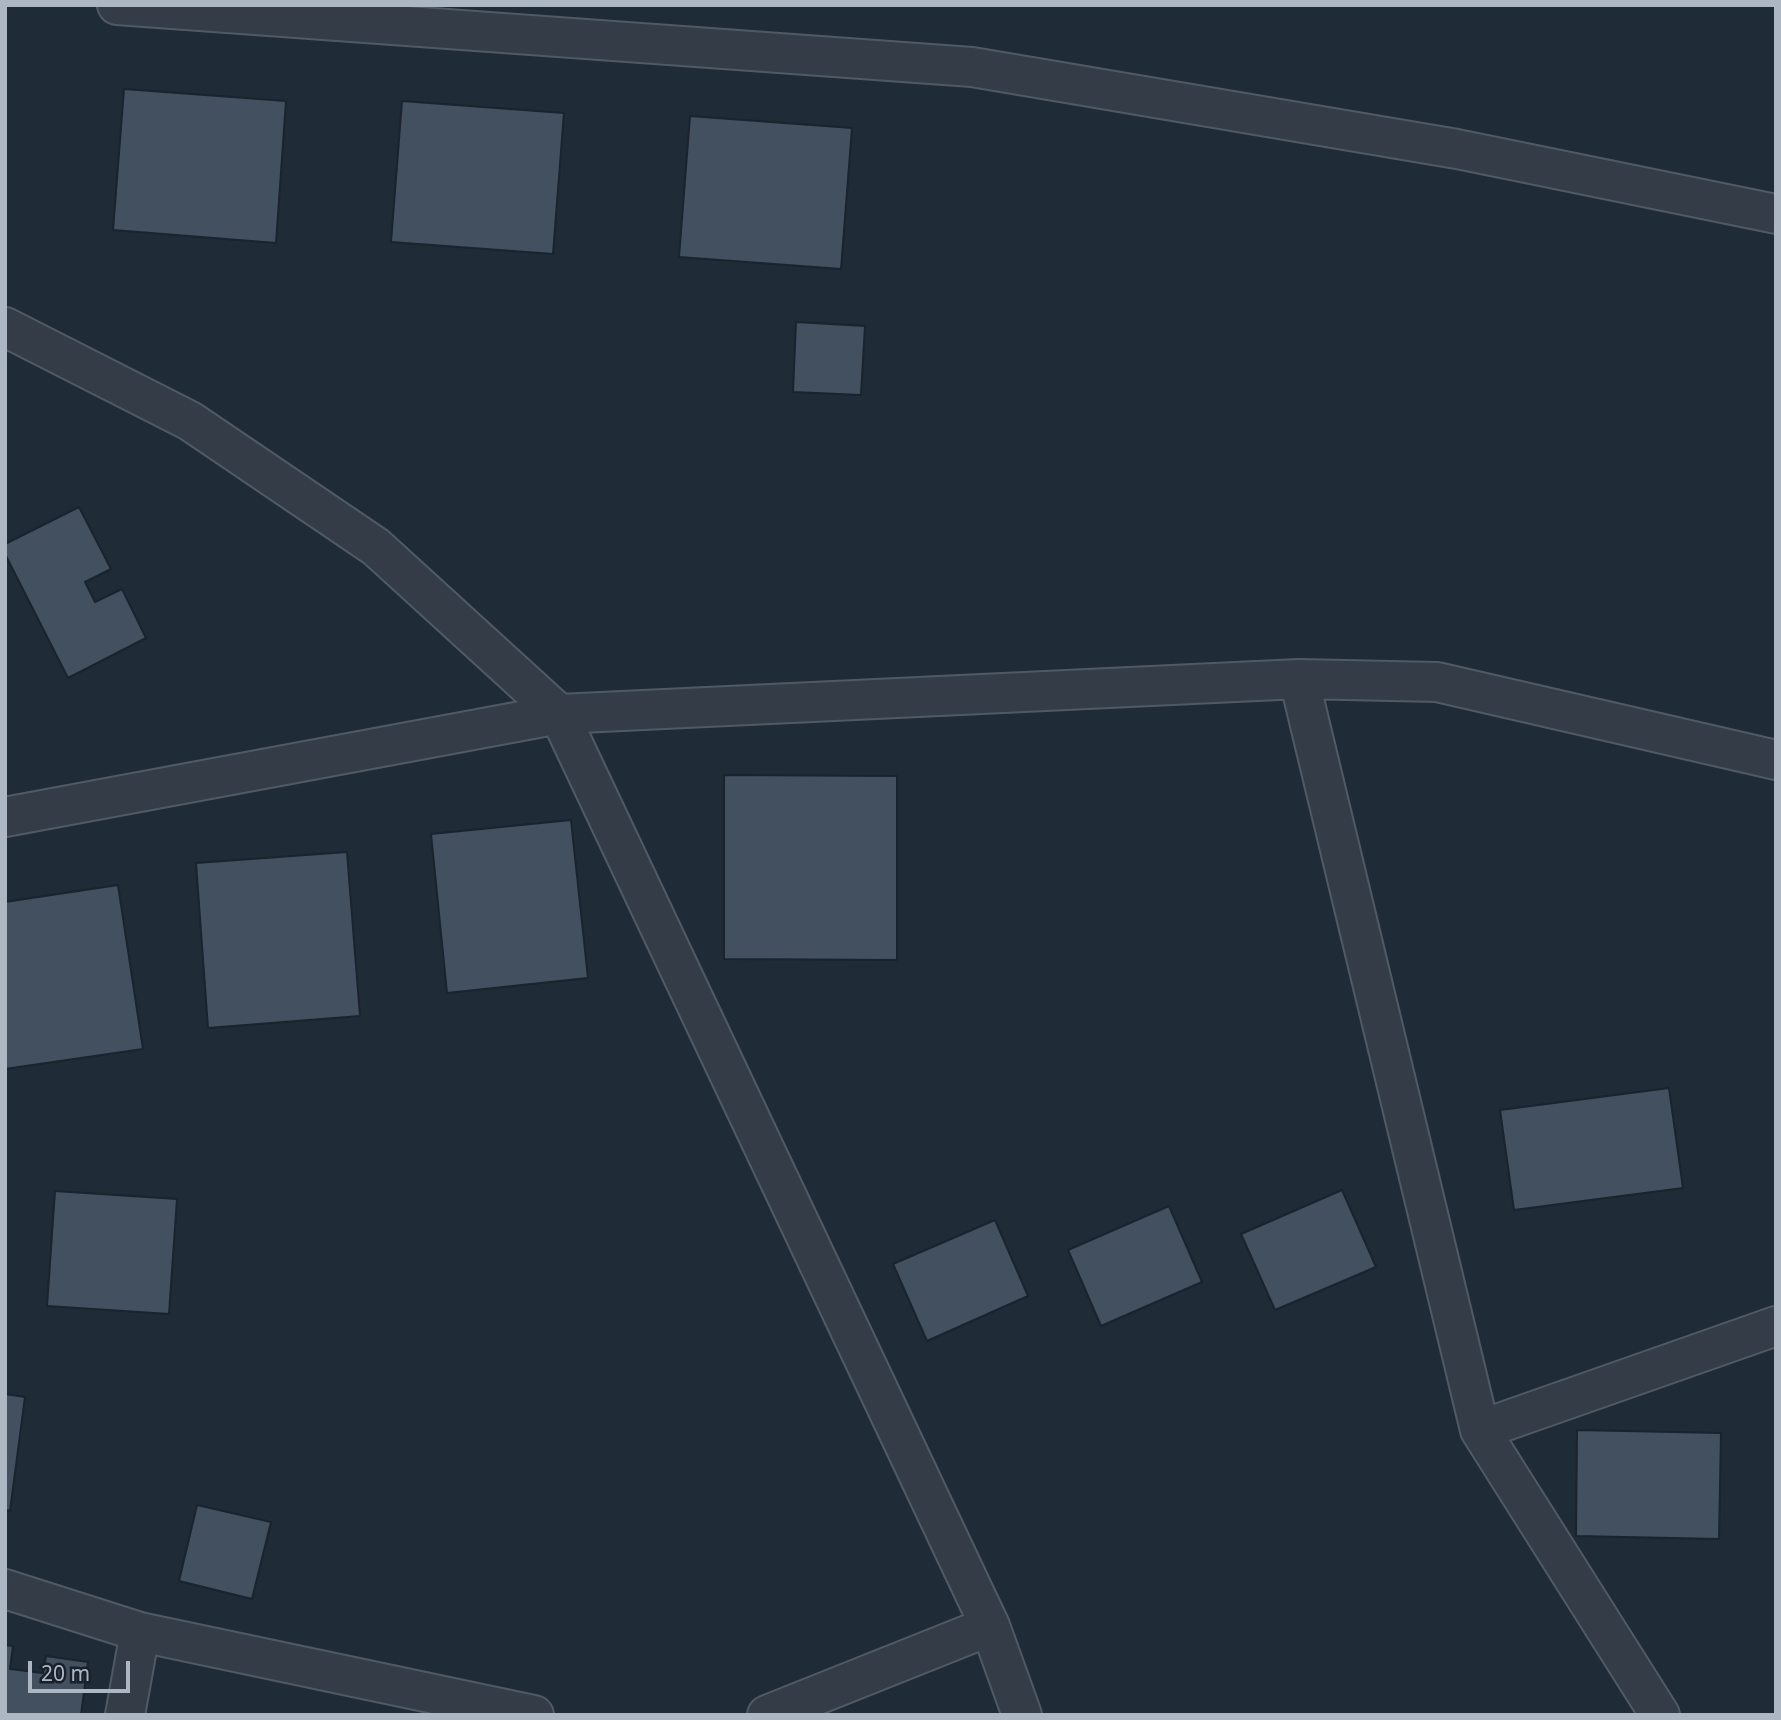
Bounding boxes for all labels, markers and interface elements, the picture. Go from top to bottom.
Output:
scale bar [32,1646,133,1690]
text: 20 m [41,1659,90,1687]

